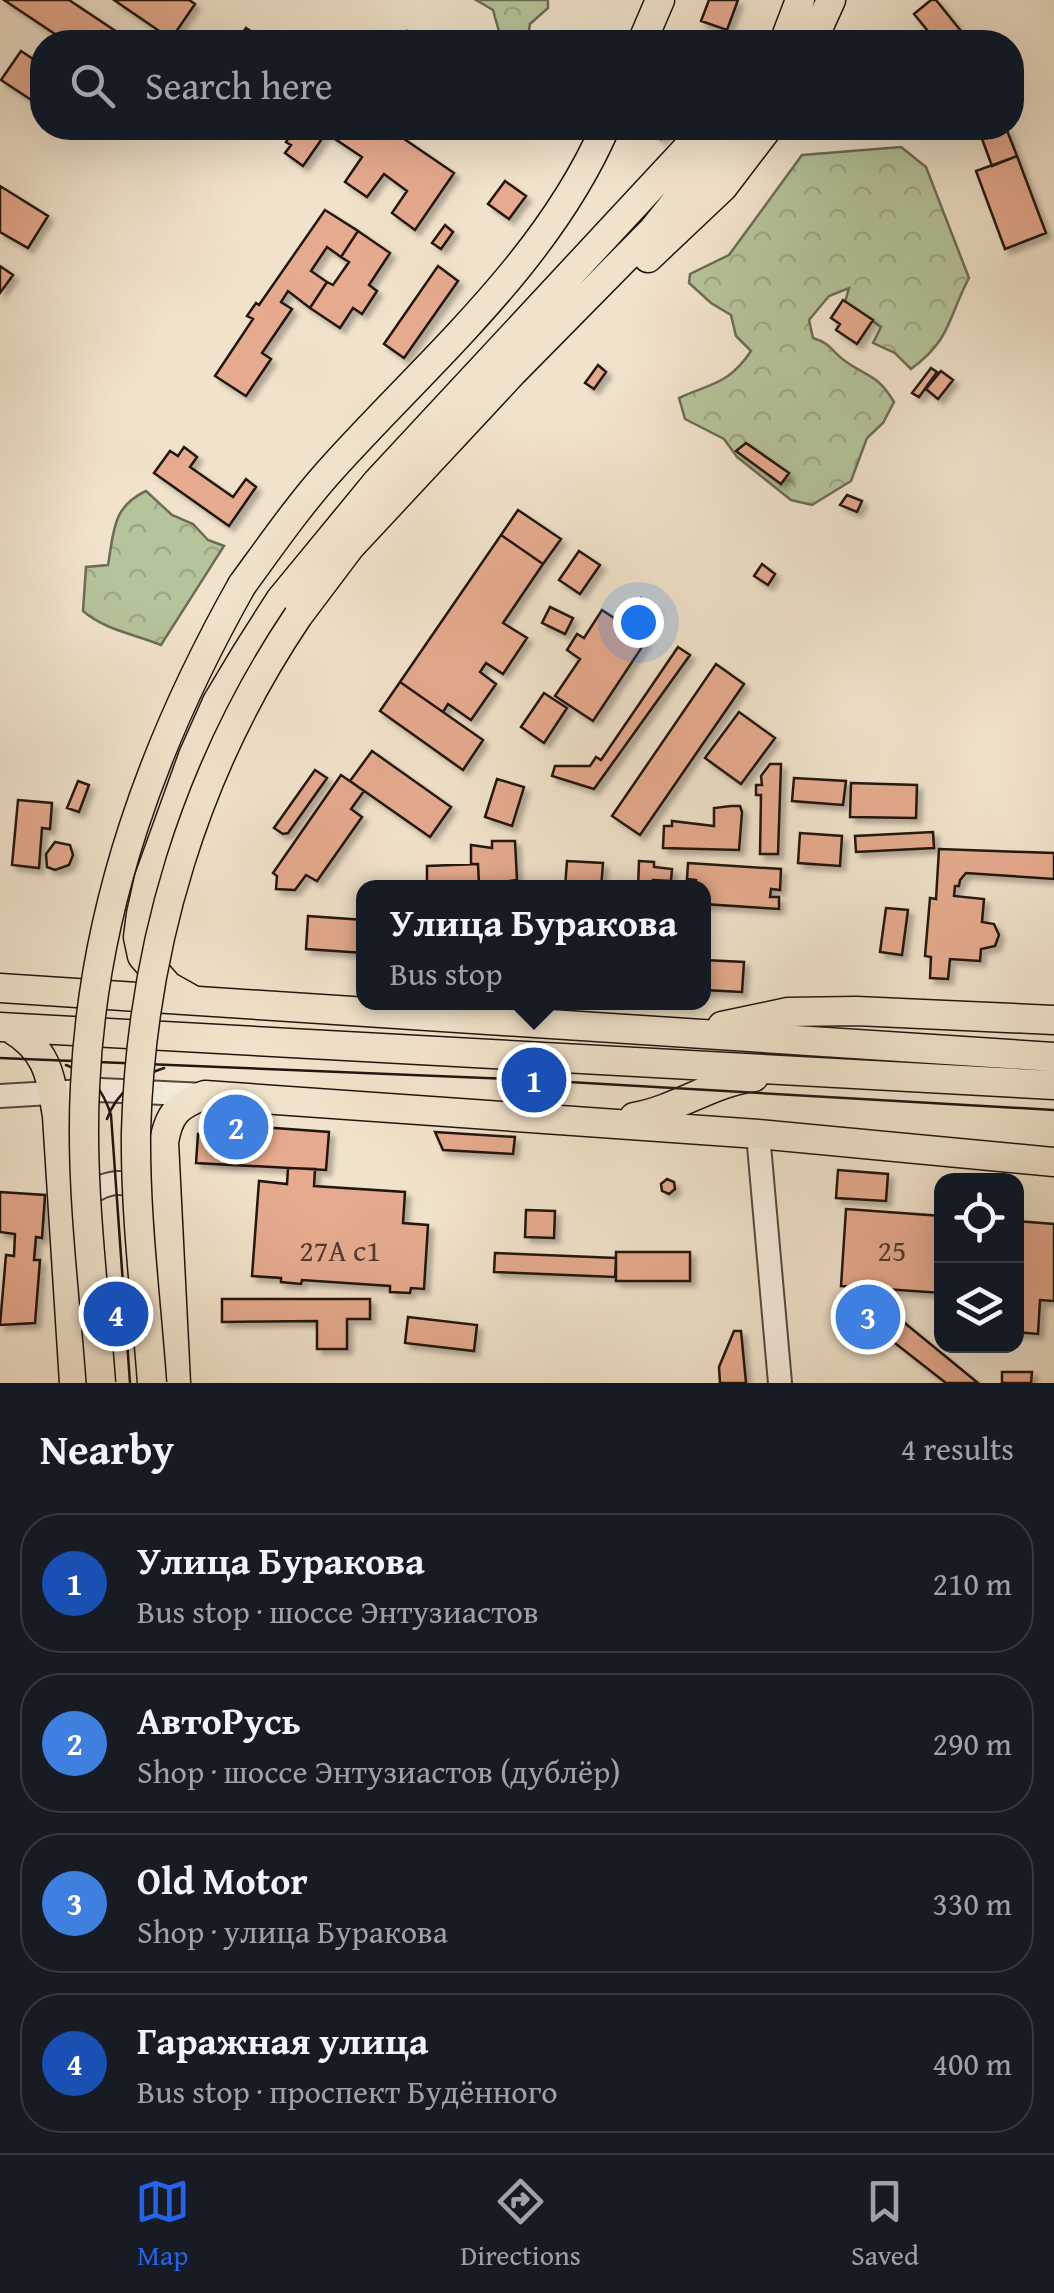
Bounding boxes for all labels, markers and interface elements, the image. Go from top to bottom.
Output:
search box [30,30,1024,140]
text: Search here [145,57,333,113]
icon: search [65,58,120,113]
your location [613,597,664,648]
popup [356,880,711,1010]
text: Улица Буракова [390,894,677,950]
text: Bus stop [390,950,502,997]
pin: 1 [502,1042,566,1118]
pin: 2 [204,1090,268,1164]
map controls [934,1173,1024,1353]
button: locate [934,1173,1024,1263]
house number: 27А с1 [299,1228,381,1272]
house number: 25 [878,1228,906,1272]
button: layers [934,1263,1024,1353]
pin: 4 [84,1276,148,1352]
pin: 3 [836,1280,900,1354]
text: Nearby [40,1418,174,1479]
text: 4 results [901,1425,1014,1472]
text: Улица Буракова [137,1532,425,1588]
text: 1 [66,1560,83,1607]
text: 210 m [933,1560,1012,1607]
text: Bus stop · шоссе Энтузиастов [137,1588,539,1635]
text: АвтоРусь [137,1692,301,1748]
text: 2 [66,1720,83,1767]
text: 290 m [933,1720,1012,1767]
text: Shop · шоссе Энтузиастов (дублёр) [137,1748,621,1795]
text: Old Motor [137,1852,308,1908]
text: 3 [66,1880,83,1927]
text: 330 m [933,1880,1012,1927]
text: Shop · улица Буракова [137,1908,448,1955]
text: Гаражная улица [137,2012,429,2068]
text: 4 [66,2040,83,2087]
text: 400 m [933,2040,1012,2087]
text: Bus stop · проспект Будённого [137,2068,558,2115]
tab: Map [135,2174,190,2275]
tab: Directions [460,2174,581,2275]
tab: Saved [851,2174,919,2275]

